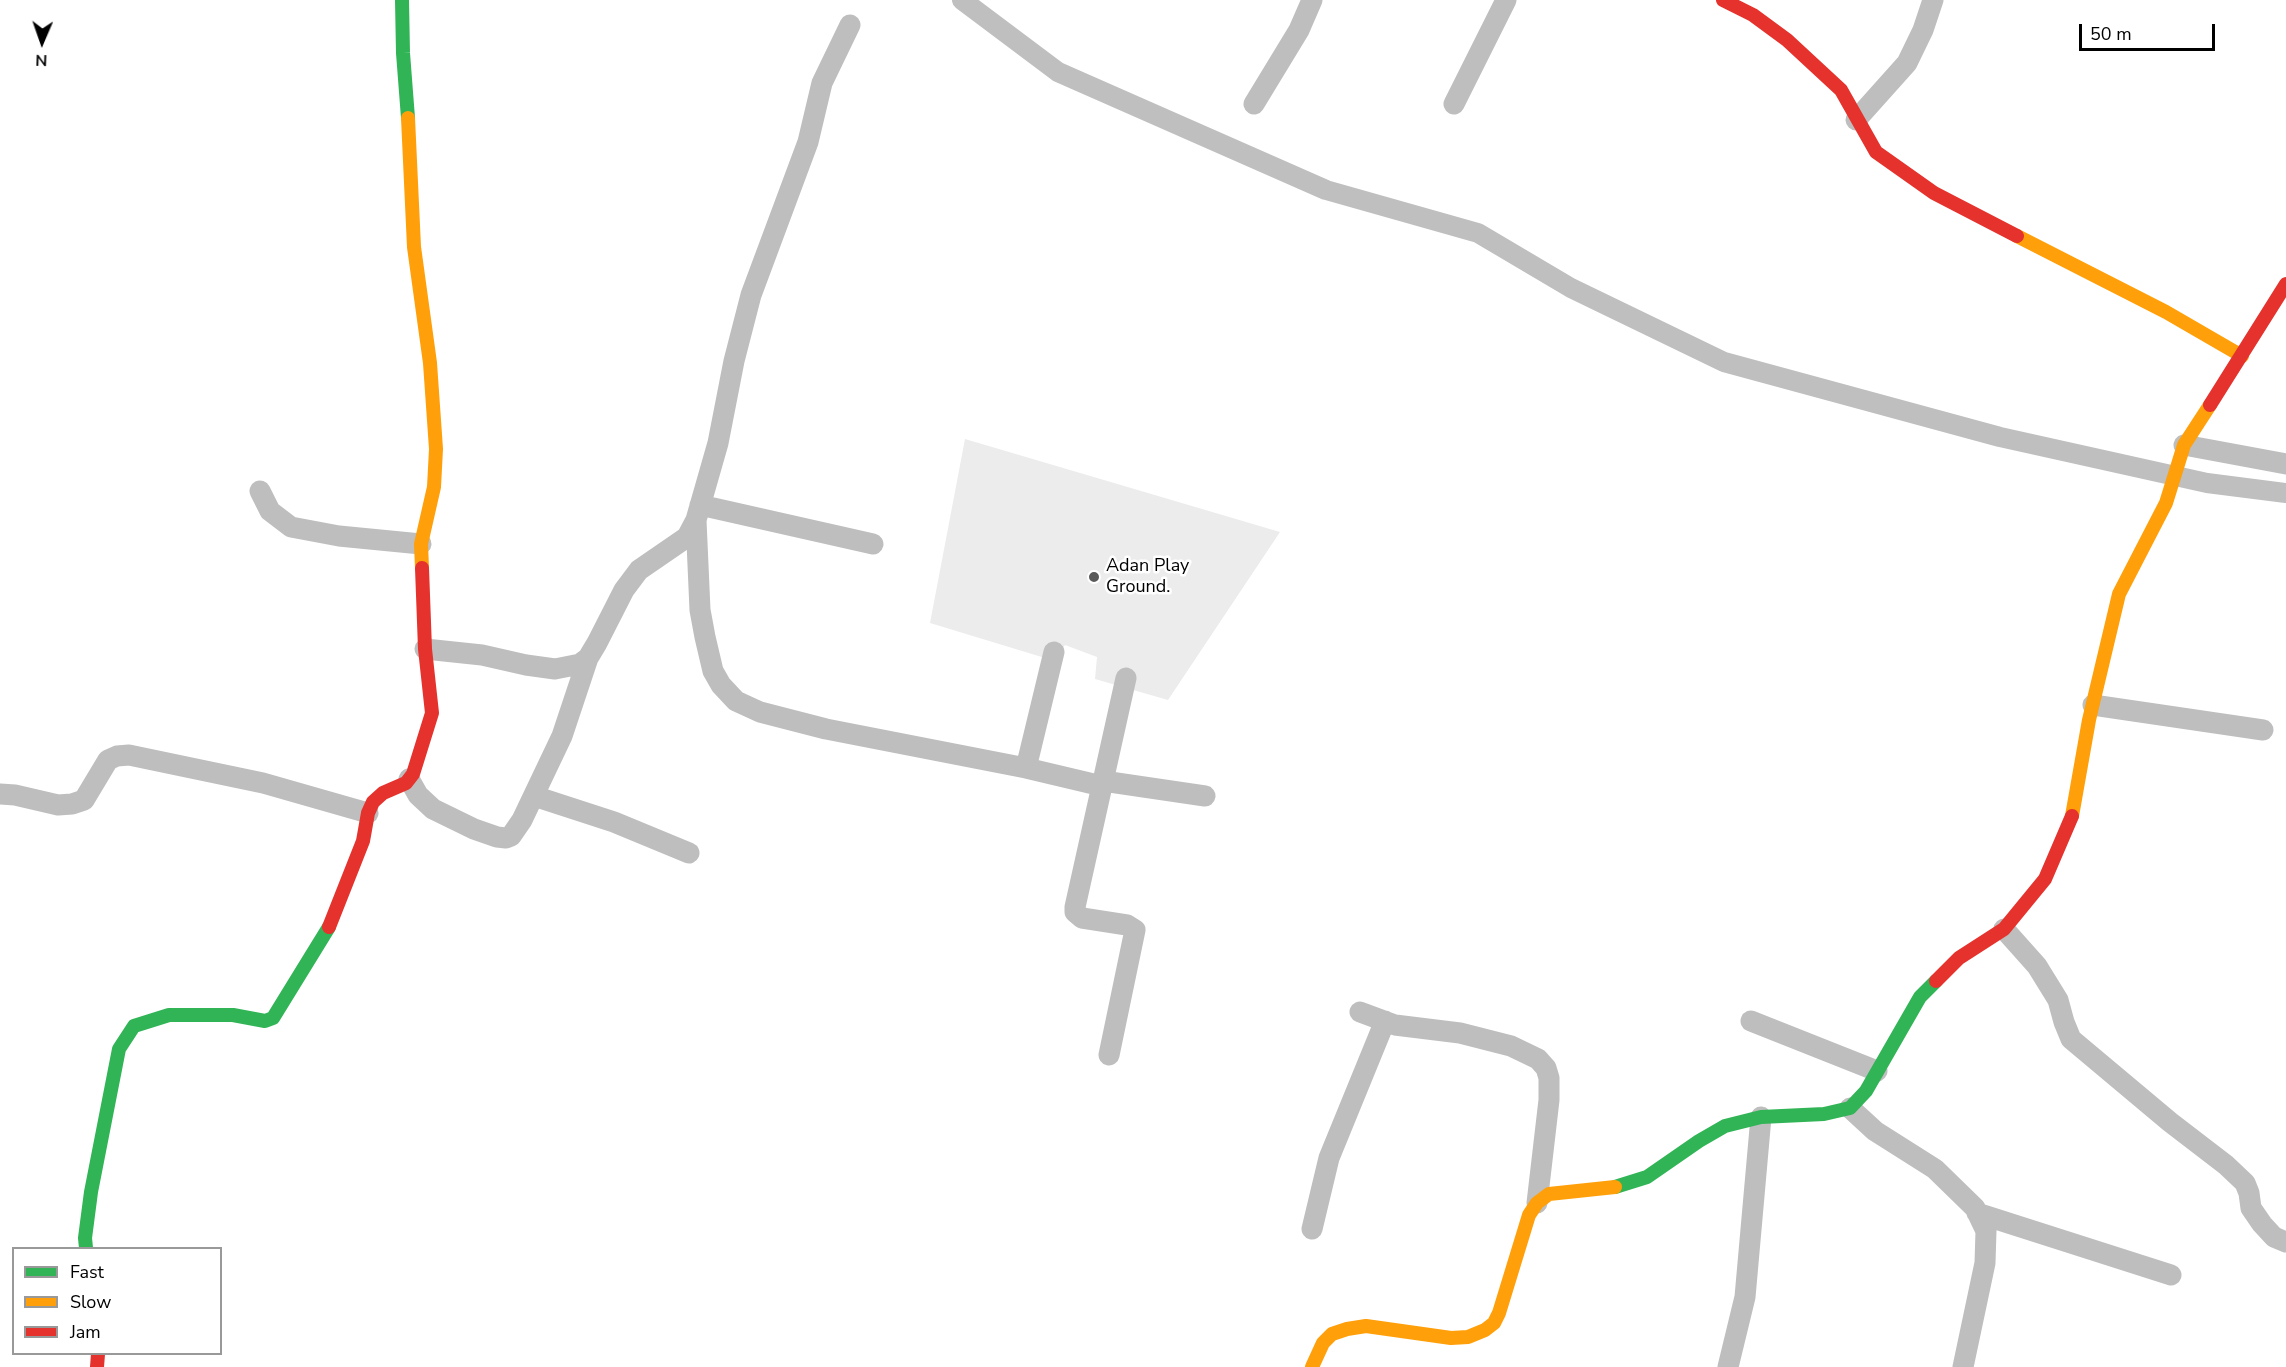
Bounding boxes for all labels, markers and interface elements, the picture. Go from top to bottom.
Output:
north arrow [12,12,72,72]
scale bar [2082,12,2218,50]
text: 50 m [2090,22,2132,46]
text: N [35,49,48,71]
place label: Adan Play Ground. [1106,556,1189,598]
marker: Adan Play Ground. [1087,570,1101,584]
legend [12,1247,222,1355]
text: Fast [70,1260,104,1284]
text: Slow [70,1290,111,1314]
text: Jam [70,1320,101,1344]

